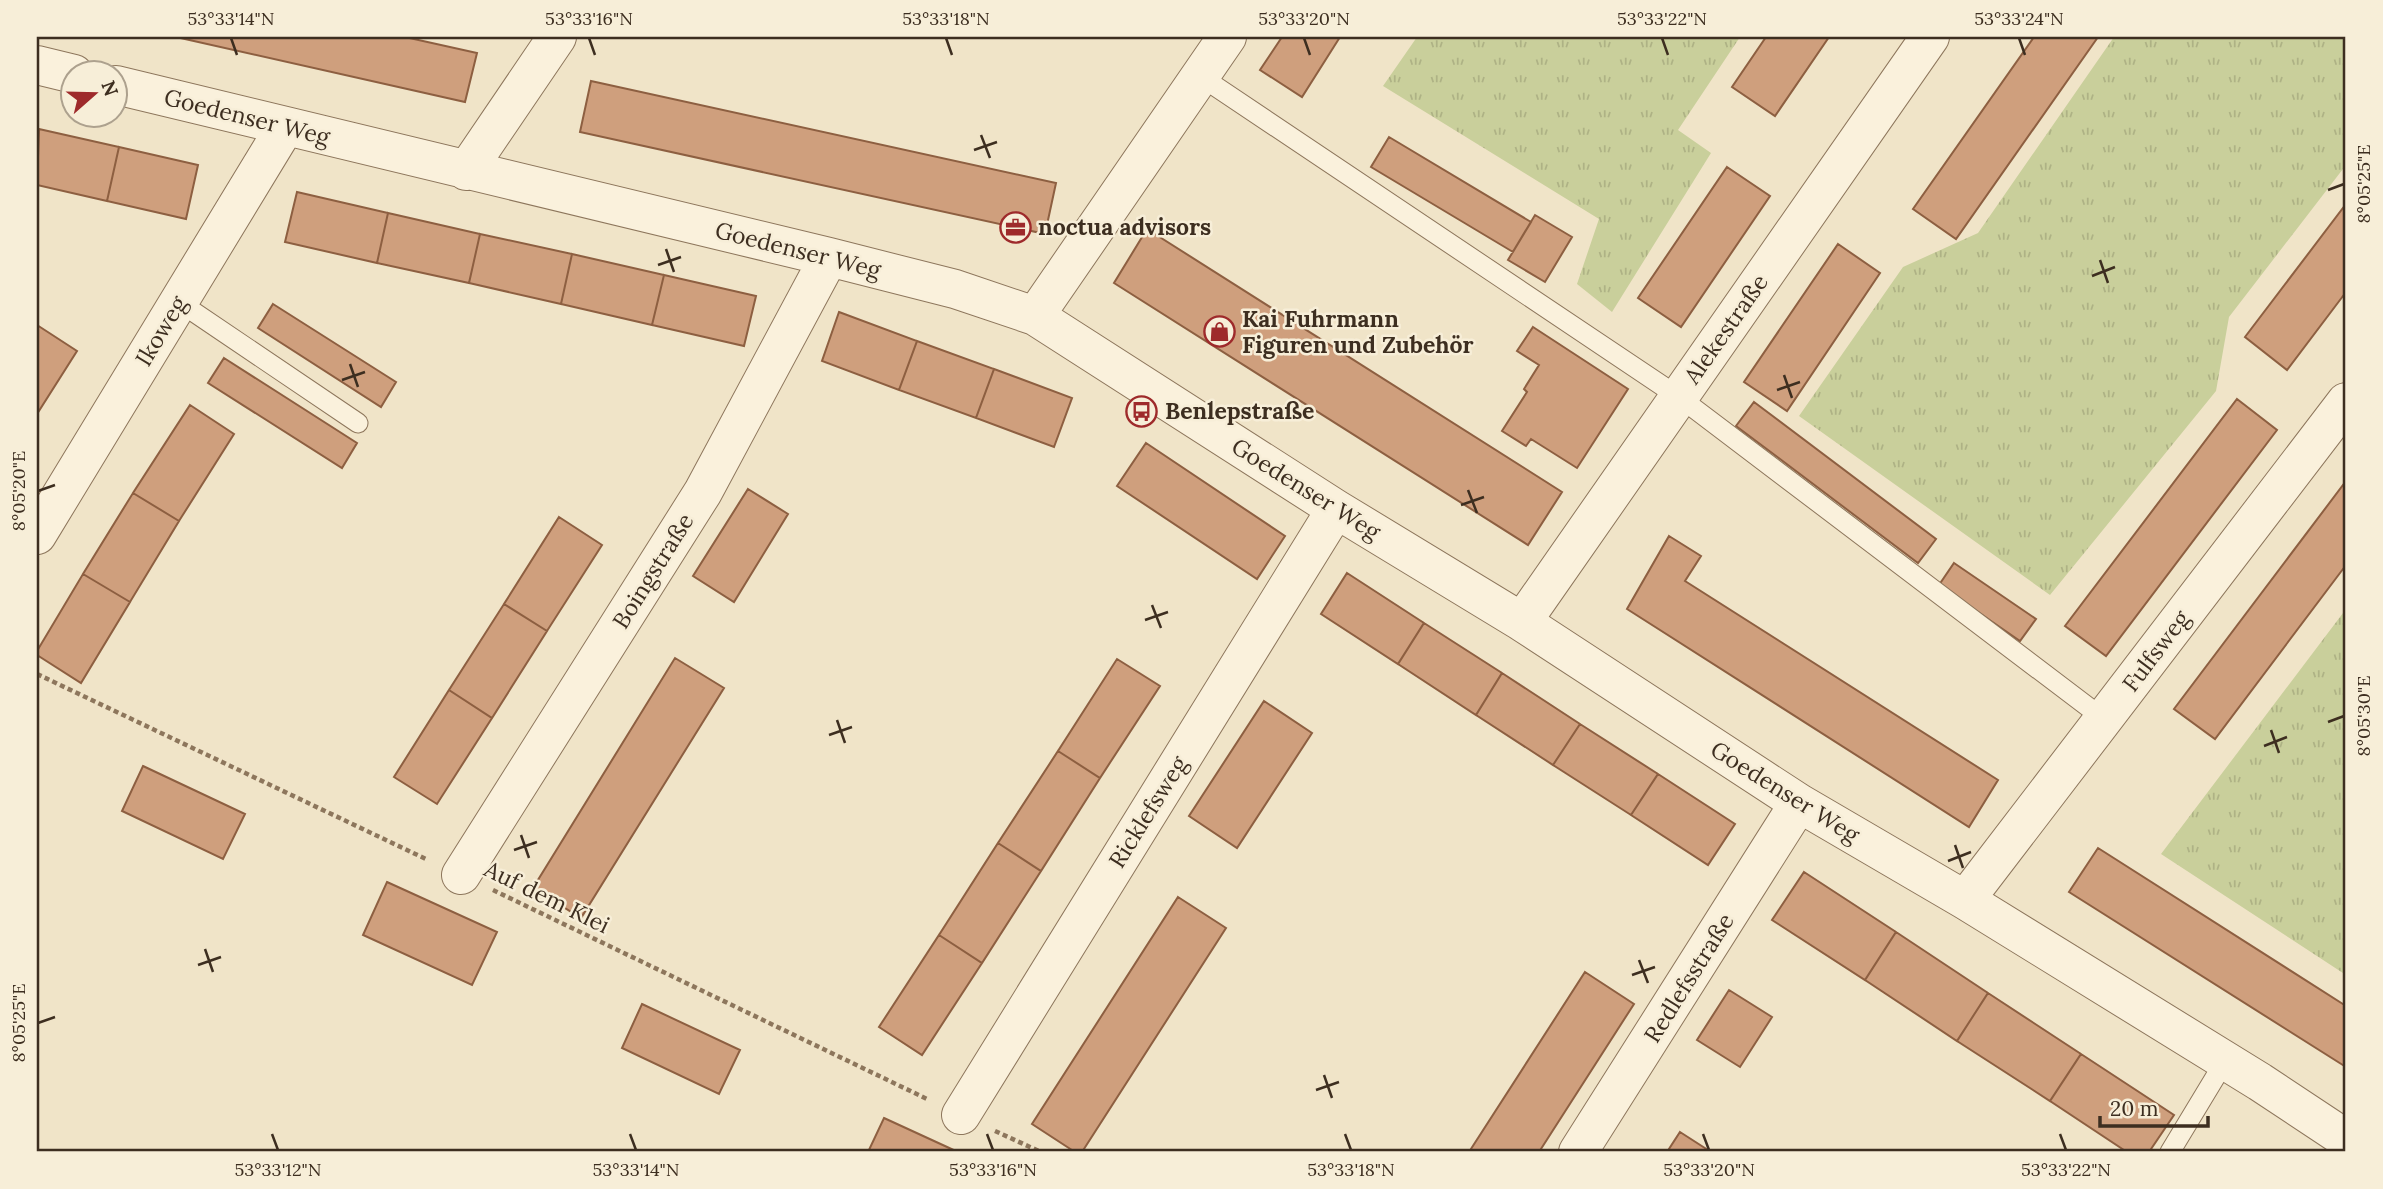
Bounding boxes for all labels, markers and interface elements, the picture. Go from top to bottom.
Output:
text: 53°33'14"N [188,7,274,30]
text: 53°33'16"N [545,7,633,30]
text: 53°33'18"N [902,7,990,30]
text: 53°33'20"N [1258,7,1350,30]
text: 53°33'22"N [1617,7,1707,30]
text: 53°33'24"N [1974,7,2064,30]
north arrow [60,60,130,130]
text: N [96,77,124,99]
street label: Goedenser Weg [161,82,334,151]
text: 8°05'25"E [2352,144,2375,224]
office icon: noctua advisors [998,210,1032,244]
place label: noctua advisors [1038,212,1211,241]
street label: Goedenser Weg [712,215,885,284]
street label: Alekestraße [1677,268,1774,390]
street label: Ikoweg [128,289,193,371]
place label: Kai Fuhrmann Figuren und Zubehör [1242,304,1474,359]
shop icon: Kai Fuhrmann Figuren und Zubehör [1202,315,1236,349]
bus stop icon: Benlepstraße [1125,394,1159,428]
place label: Benlepstraße [1165,396,1314,425]
street label: Goedenser Weg [1227,431,1387,547]
text: 8°05'20"E [7,451,30,531]
street label: Boingstraße [606,508,699,634]
street label: Fulfsweg [2116,603,2196,697]
text: 8°05'30"E [2352,676,2375,756]
street label: Goedenser Weg [1706,734,1866,850]
street label: Ricklefsweg [1102,750,1194,873]
street label: Auf dem Klei [479,853,615,939]
street label: Redlefsstraße [1637,908,1740,1048]
text: 8°05'25"E [7,983,30,1063]
scale bar [2100,1084,2208,1128]
text: 20 m [2110,1095,2159,1122]
text: 53°33'12"N [234,1158,322,1181]
text: 53°33'14"N [593,1158,679,1181]
text: 53°33'16"N [949,1158,1037,1181]
text: 53°33'18"N [1307,1158,1395,1181]
text: 53°33'20"N [1663,1158,1755,1181]
text: 53°33'22"N [2021,1158,2111,1181]

